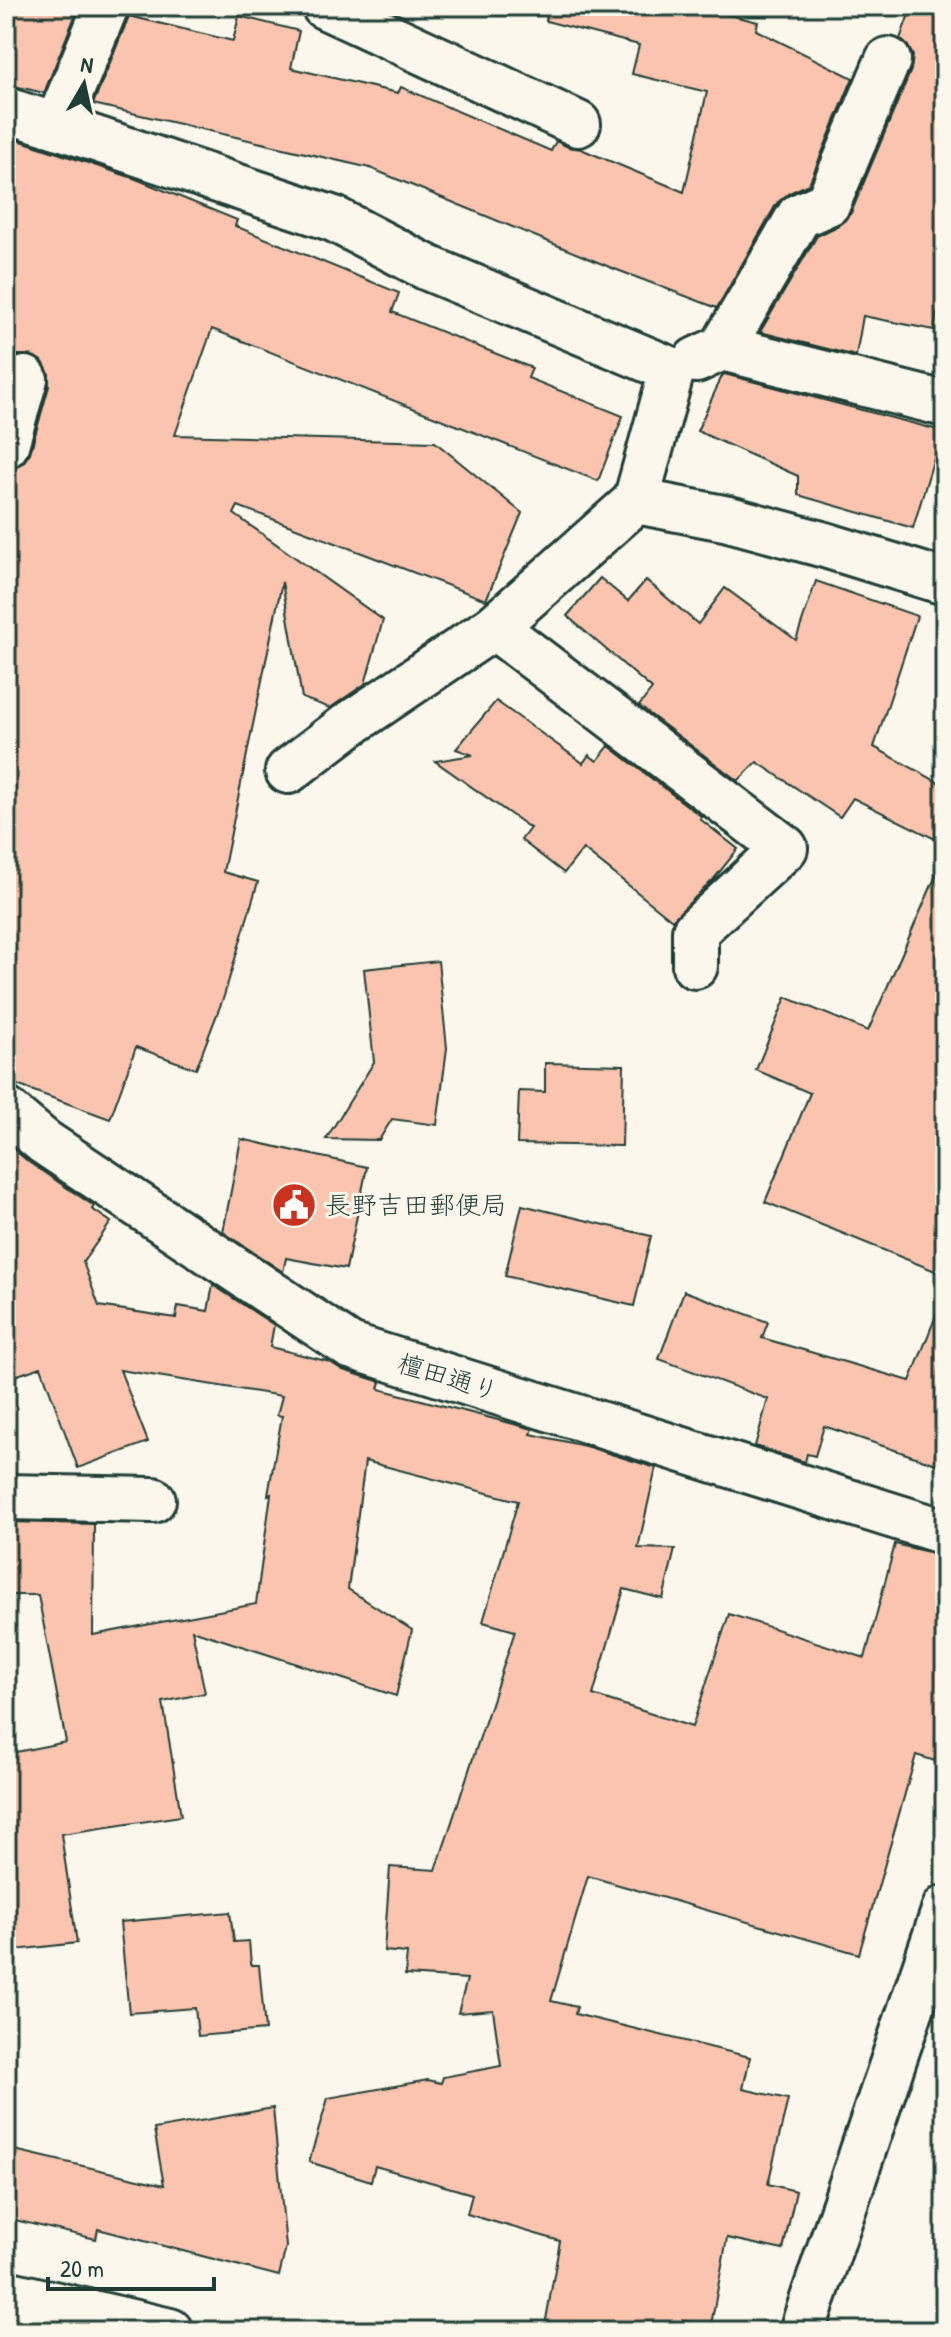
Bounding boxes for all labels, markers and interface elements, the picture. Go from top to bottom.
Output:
north arrow [44,44,124,124]
text: N [79,49,96,80]
public building icon: 長野吉田郵便局 [270,1181,318,1229]
place label: 長野吉田郵便局 [325,1187,507,1222]
street label: 檀田通り [393,1345,503,1408]
scale bar [48,2241,214,2291]
text: 20 m [60,2252,104,2284]

